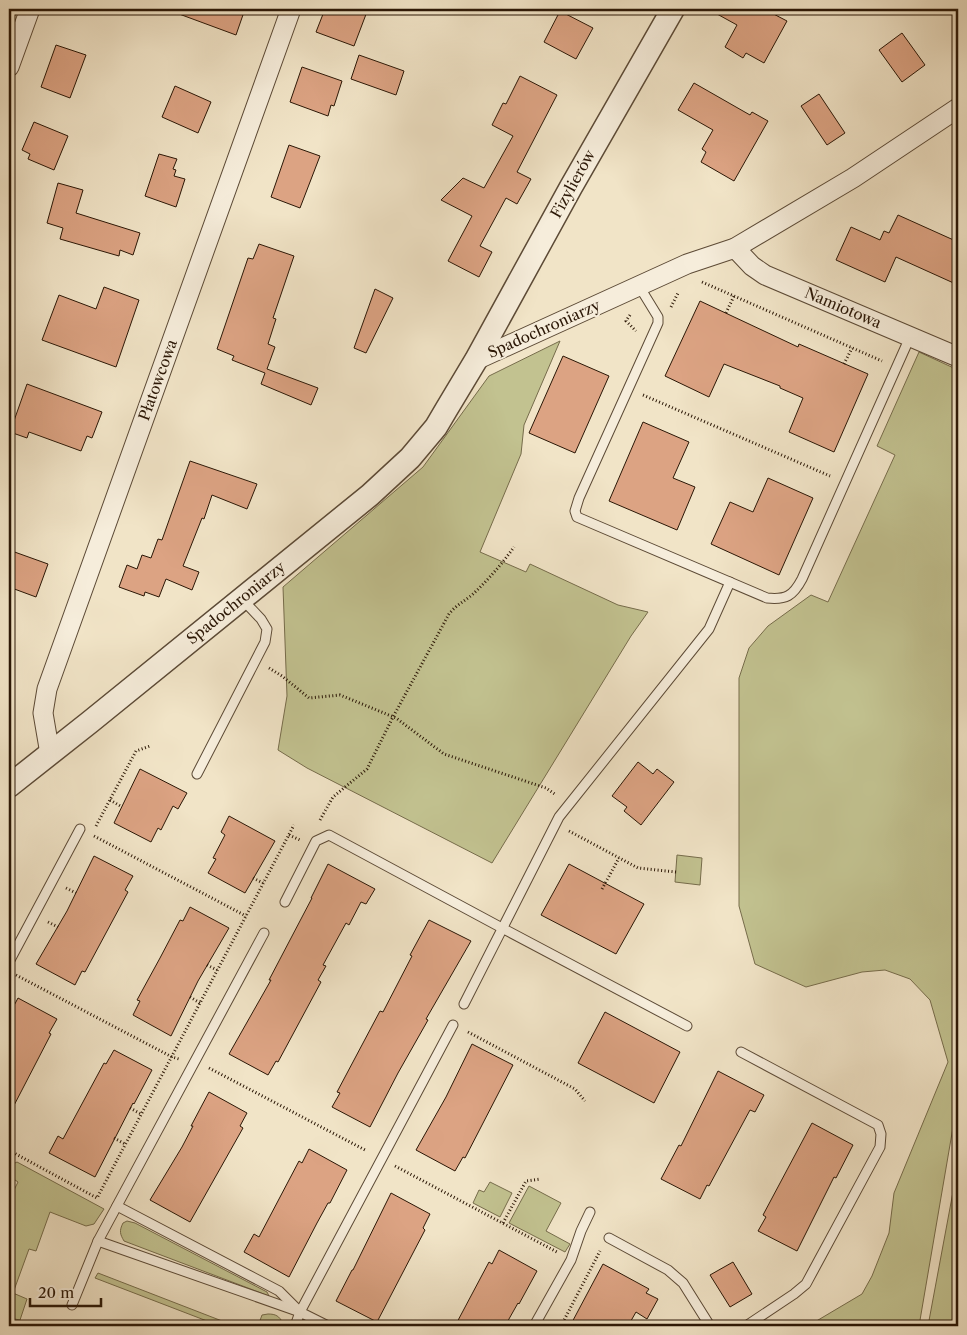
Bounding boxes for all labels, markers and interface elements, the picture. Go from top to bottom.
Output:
street label: Fizylierów [546,146,599,221]
street label: Namiotowa [802,283,885,332]
street label: Spadochroniarzy [485,295,604,362]
street label: Płatowcowa [134,337,181,423]
street label: Spadochroniarzy [183,557,289,648]
scale bar [30,1275,101,1307]
text: 20 m [38,1283,74,1302]

